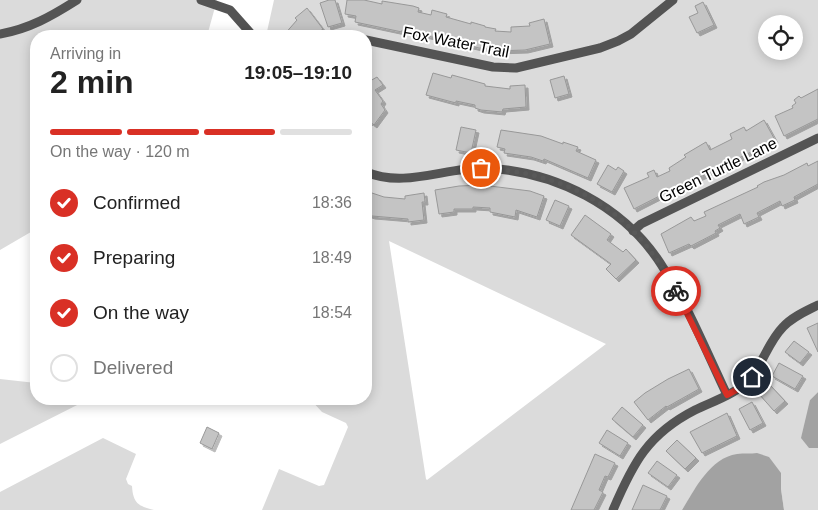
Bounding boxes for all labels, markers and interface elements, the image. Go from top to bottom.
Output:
map controls [758,15,803,60]
button: locate [758,15,803,60]
street label: Fox Water Trail [401,23,511,61]
text: Arriving in [50,45,121,62]
text: 19:05–19:10 [244,62,352,83]
text: 2 min [50,64,134,100]
street label: Green Turtle Lane [656,134,780,206]
text: On the way · 120 m [50,143,190,160]
pin [460,147,502,189]
icon: bag [467,154,495,182]
icon: check [50,189,78,217]
text: Confirmed [93,192,181,213]
text: 18:36 [312,194,352,211]
icon: check [50,244,78,272]
text: Preparing [93,247,175,268]
text: 18:49 [312,249,352,266]
courier [651,266,701,316]
icon: bike [662,277,690,305]
icon: check [50,299,78,327]
text: On the way [93,302,189,323]
text: 18:54 [312,304,352,321]
pin [731,356,773,398]
text: Delivered [93,357,173,378]
icon: home [738,363,766,391]

